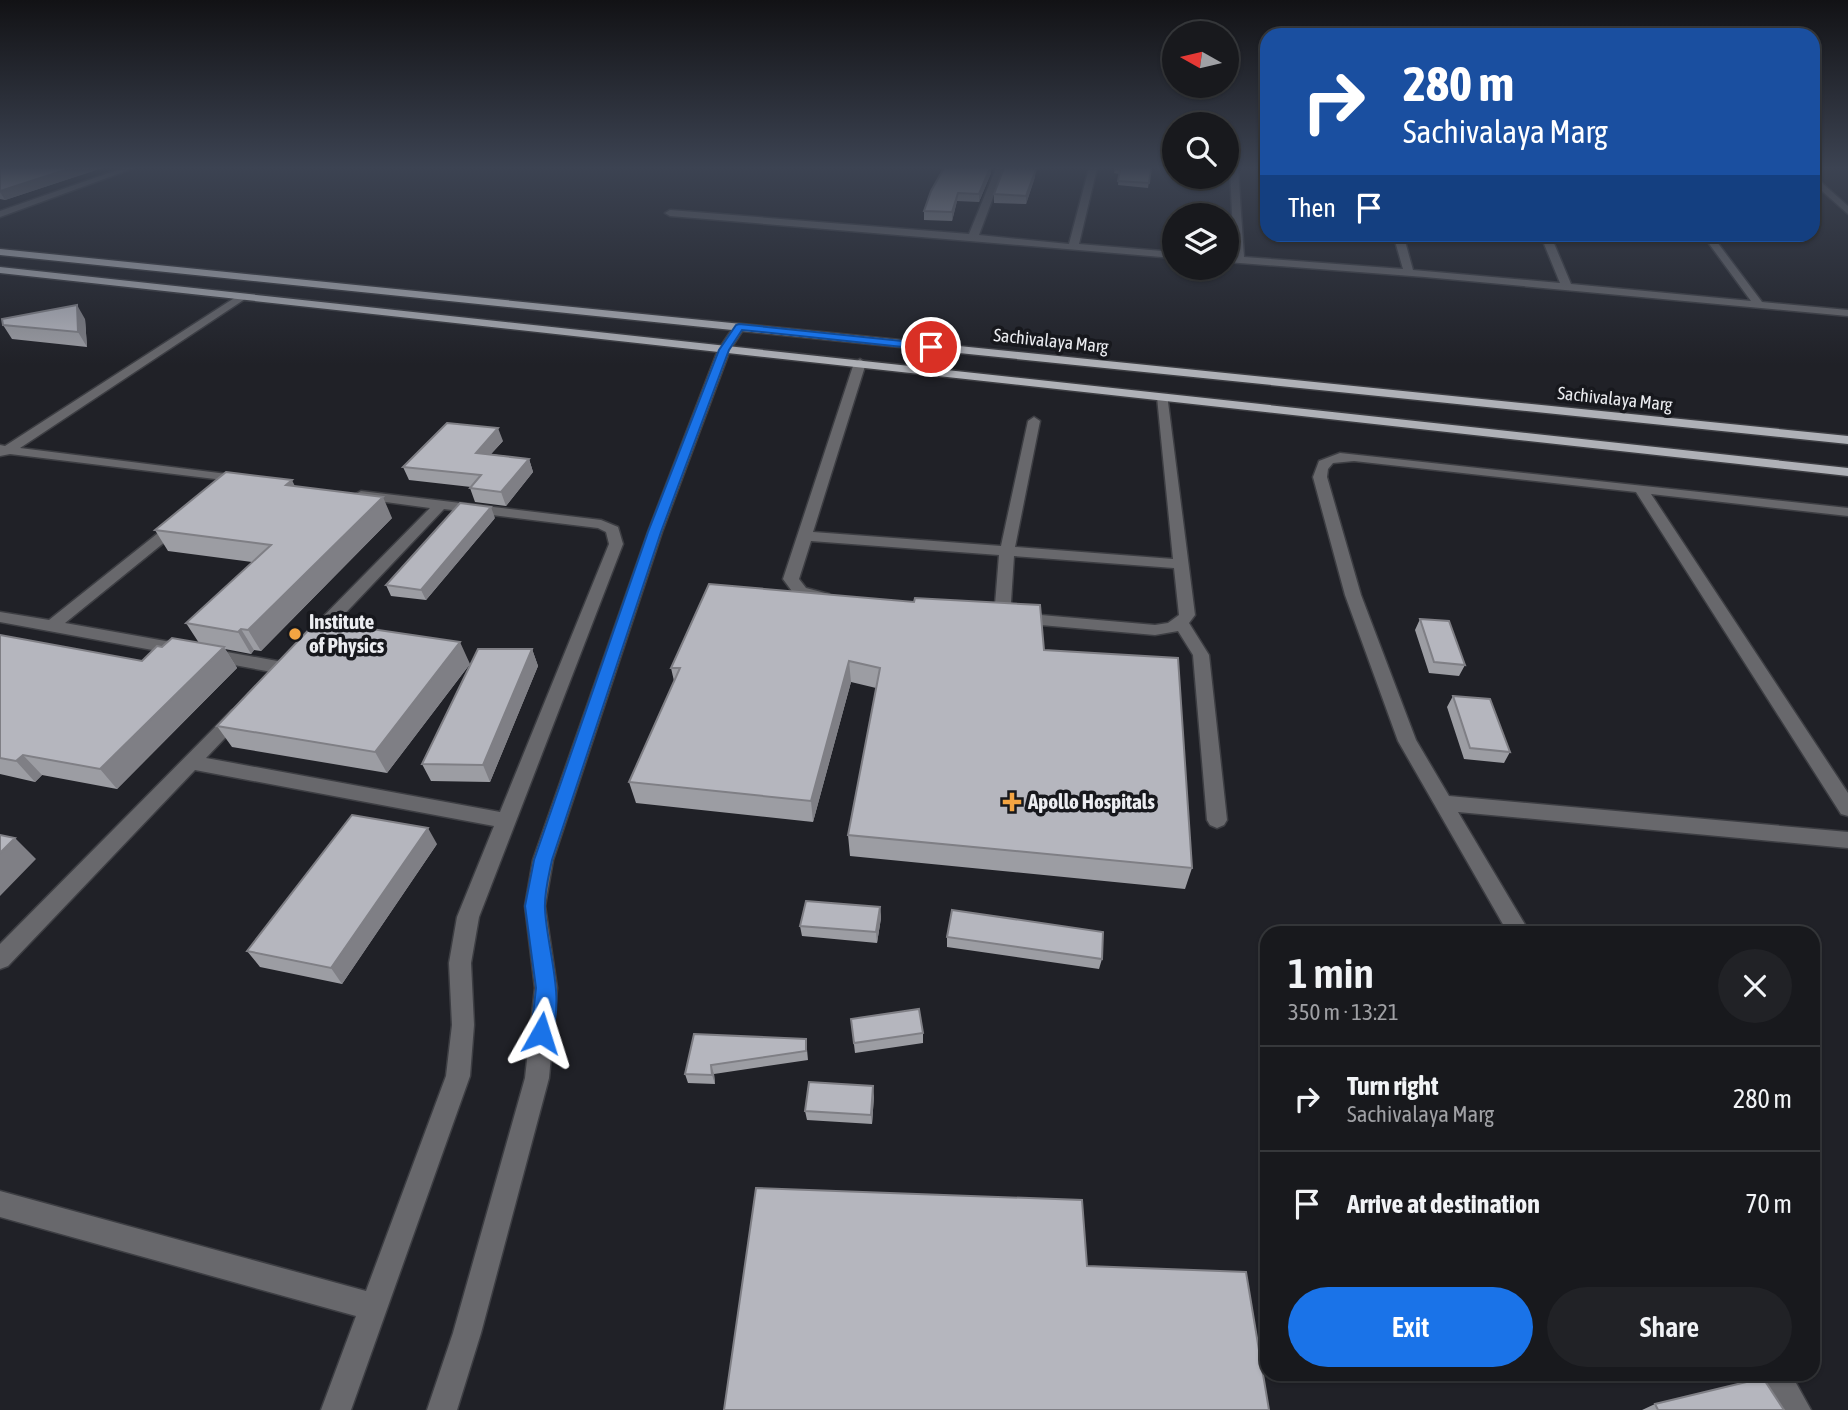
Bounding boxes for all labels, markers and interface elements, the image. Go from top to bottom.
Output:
north arrow [1162,21,1239,98]
map controls [1162,21,1239,280]
text: 280 m [1403,55,1514,111]
icon: right [1288,56,1379,147]
button: search [1162,112,1239,189]
text: Sachivalaya Marg [1403,113,1608,150]
icon: arrive [1350,189,1388,227]
text: Then [1288,193,1336,223]
button: layers [1162,203,1239,280]
pin [901,317,961,377]
street label: Sachivalaya Marg [993,324,1110,357]
icon: arrive [912,328,950,366]
street label: Sachivalaya Marg [1557,382,1674,415]
place label: Institute of Physics [309,609,385,657]
marker: Institute of Physics [287,626,303,642]
place label: Apollo Hospitals [1027,789,1155,813]
marker: Apollo Hospitals [1002,792,1022,812]
text: 1 min [1288,949,1374,997]
button: close [1718,949,1792,1023]
position arrow [504,996,578,1070]
text: 350 m · 13:21 [1288,999,1399,1025]
text: Turn right [1347,1071,1438,1101]
icon: right [1288,1080,1326,1118]
text: 280 m [1733,1084,1792,1114]
text: Sachivalaya Marg [1347,1101,1494,1127]
icon: arrive [1288,1185,1326,1223]
text: Arrive at destination [1347,1189,1540,1219]
text: 70 m [1745,1189,1792,1219]
button: Exit [1288,1287,1533,1367]
button: Share [1547,1287,1792,1367]

